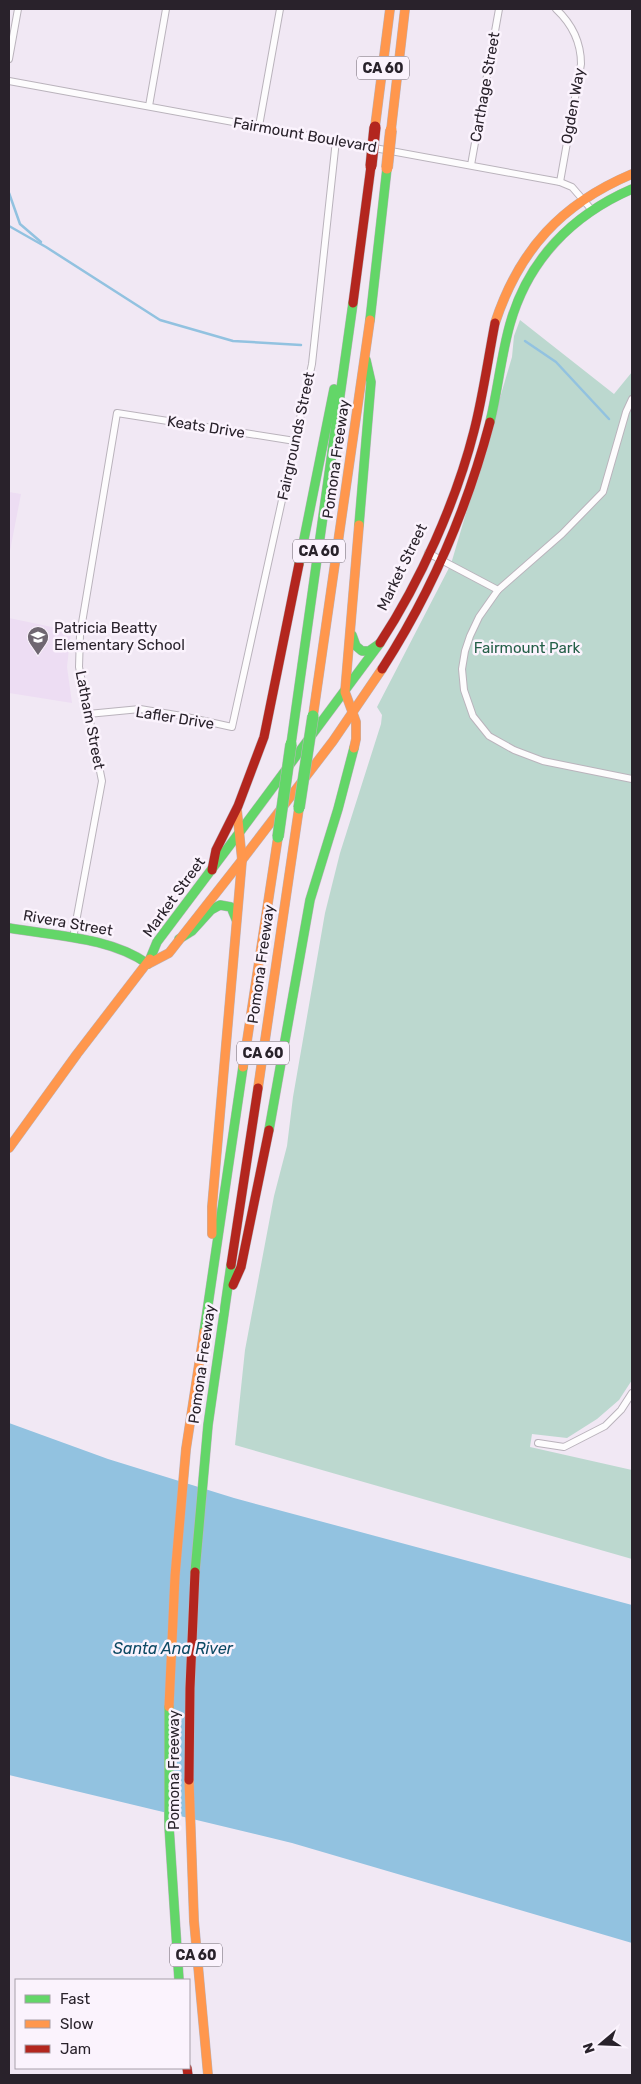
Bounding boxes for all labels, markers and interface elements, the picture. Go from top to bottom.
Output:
street label: Carthage Street [466,30,504,144]
road number: CA 60 [357,56,409,80]
street label: Ogden Way [557,67,589,145]
street label: Fairmount Boulevard [232,113,378,157]
street label: Fairgrounds Street [274,370,318,502]
street label: Pomona Freeway [319,398,353,520]
street label: Keats Drive [166,412,246,442]
street label: Market Street [373,520,431,613]
road number: CA 60 [293,540,345,562]
place label: Patricia Beatty Elementary School [54,619,185,654]
school or university icon: Patricia Beatty Elementary School [26,625,50,656]
park label: Fairmount Park [474,639,581,657]
street label: Latham Street [72,669,108,771]
street label: Lafler Drive [134,703,216,733]
street label: Market Street [139,853,209,941]
street label: Pomona Freeway [244,903,278,1025]
street label: Rivera Street [22,906,114,940]
road number: CA 60 [237,1042,289,1064]
street label: Pomona Freeway [185,1303,219,1425]
water label: Santa Ana River [113,1639,234,1658]
street label: Pomona Freeway [165,1710,183,1830]
road number: CA 60 [170,1944,222,1966]
legend [15,1979,190,2069]
text: Fast [60,1990,90,2008]
text: Slow [60,2015,93,2033]
north arrow [576,2019,626,2069]
text: Jam [60,2040,91,2058]
text: N [580,2041,599,2056]

